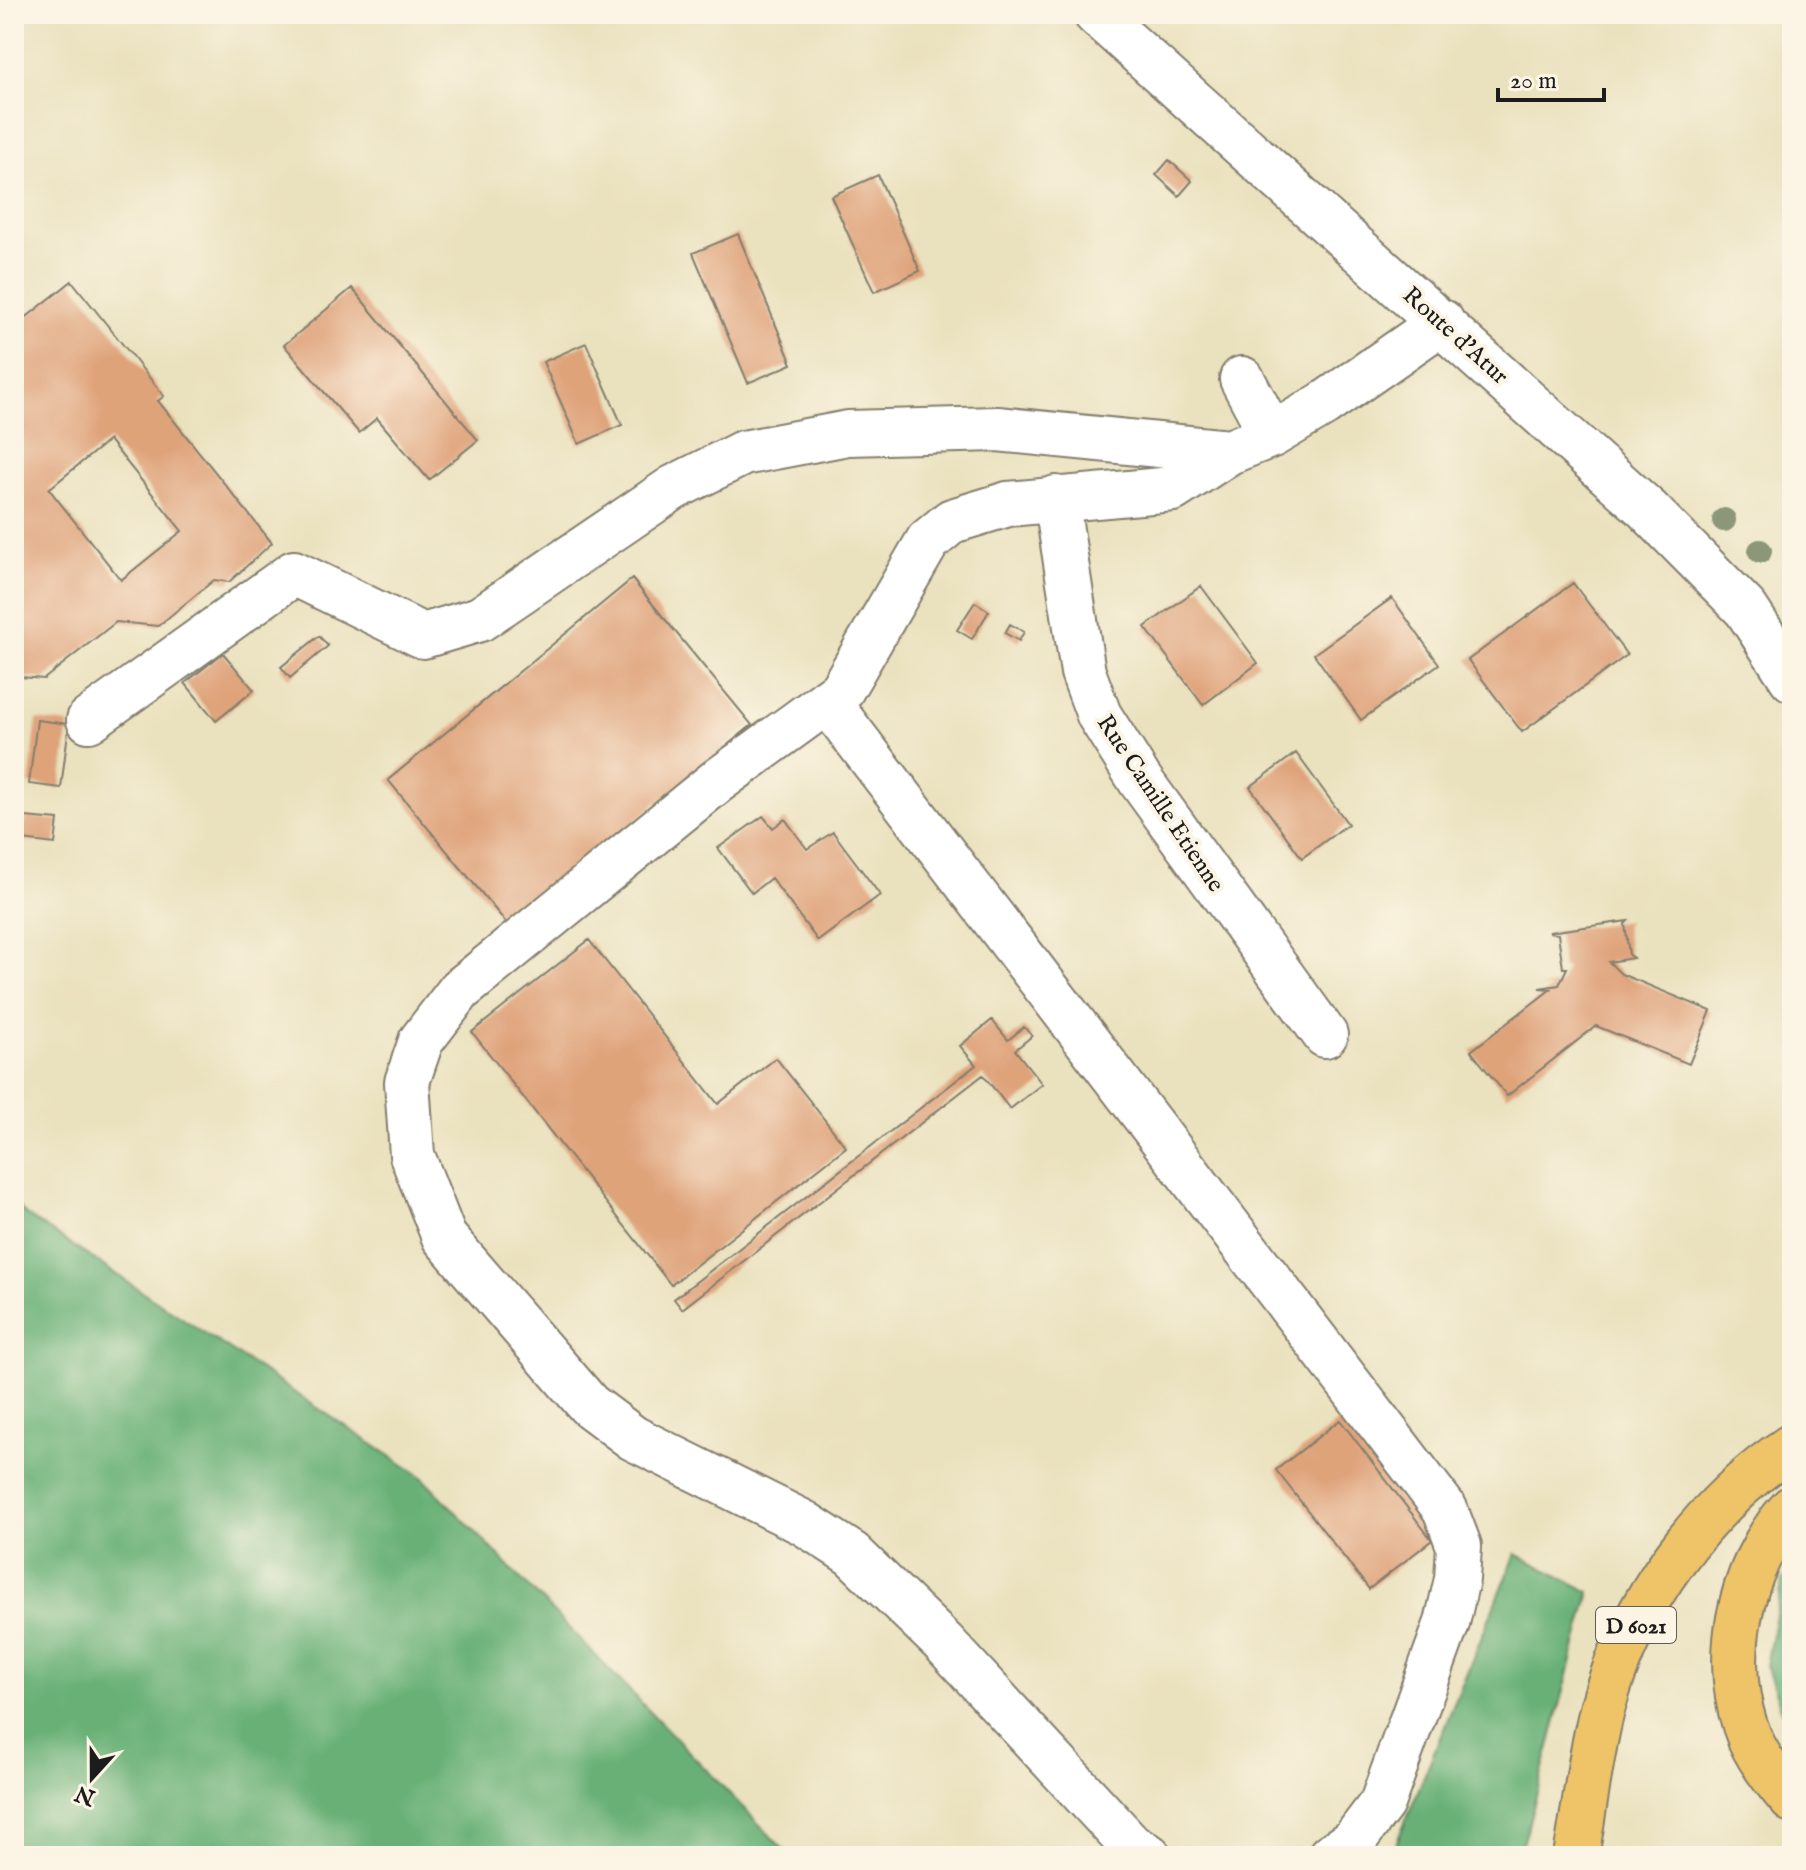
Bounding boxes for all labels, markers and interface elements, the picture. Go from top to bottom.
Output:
scale bar [1498,52,1604,102]
text: 20 m [1510,66,1557,97]
street label: Route d'Atur [1396,280,1515,392]
street label: Rue Camille Etienne [1089,709,1231,898]
road number: D 6021 [1596,1607,1676,1643]
north arrow [52,1738,132,1818]
text: N [72,1778,100,1812]

